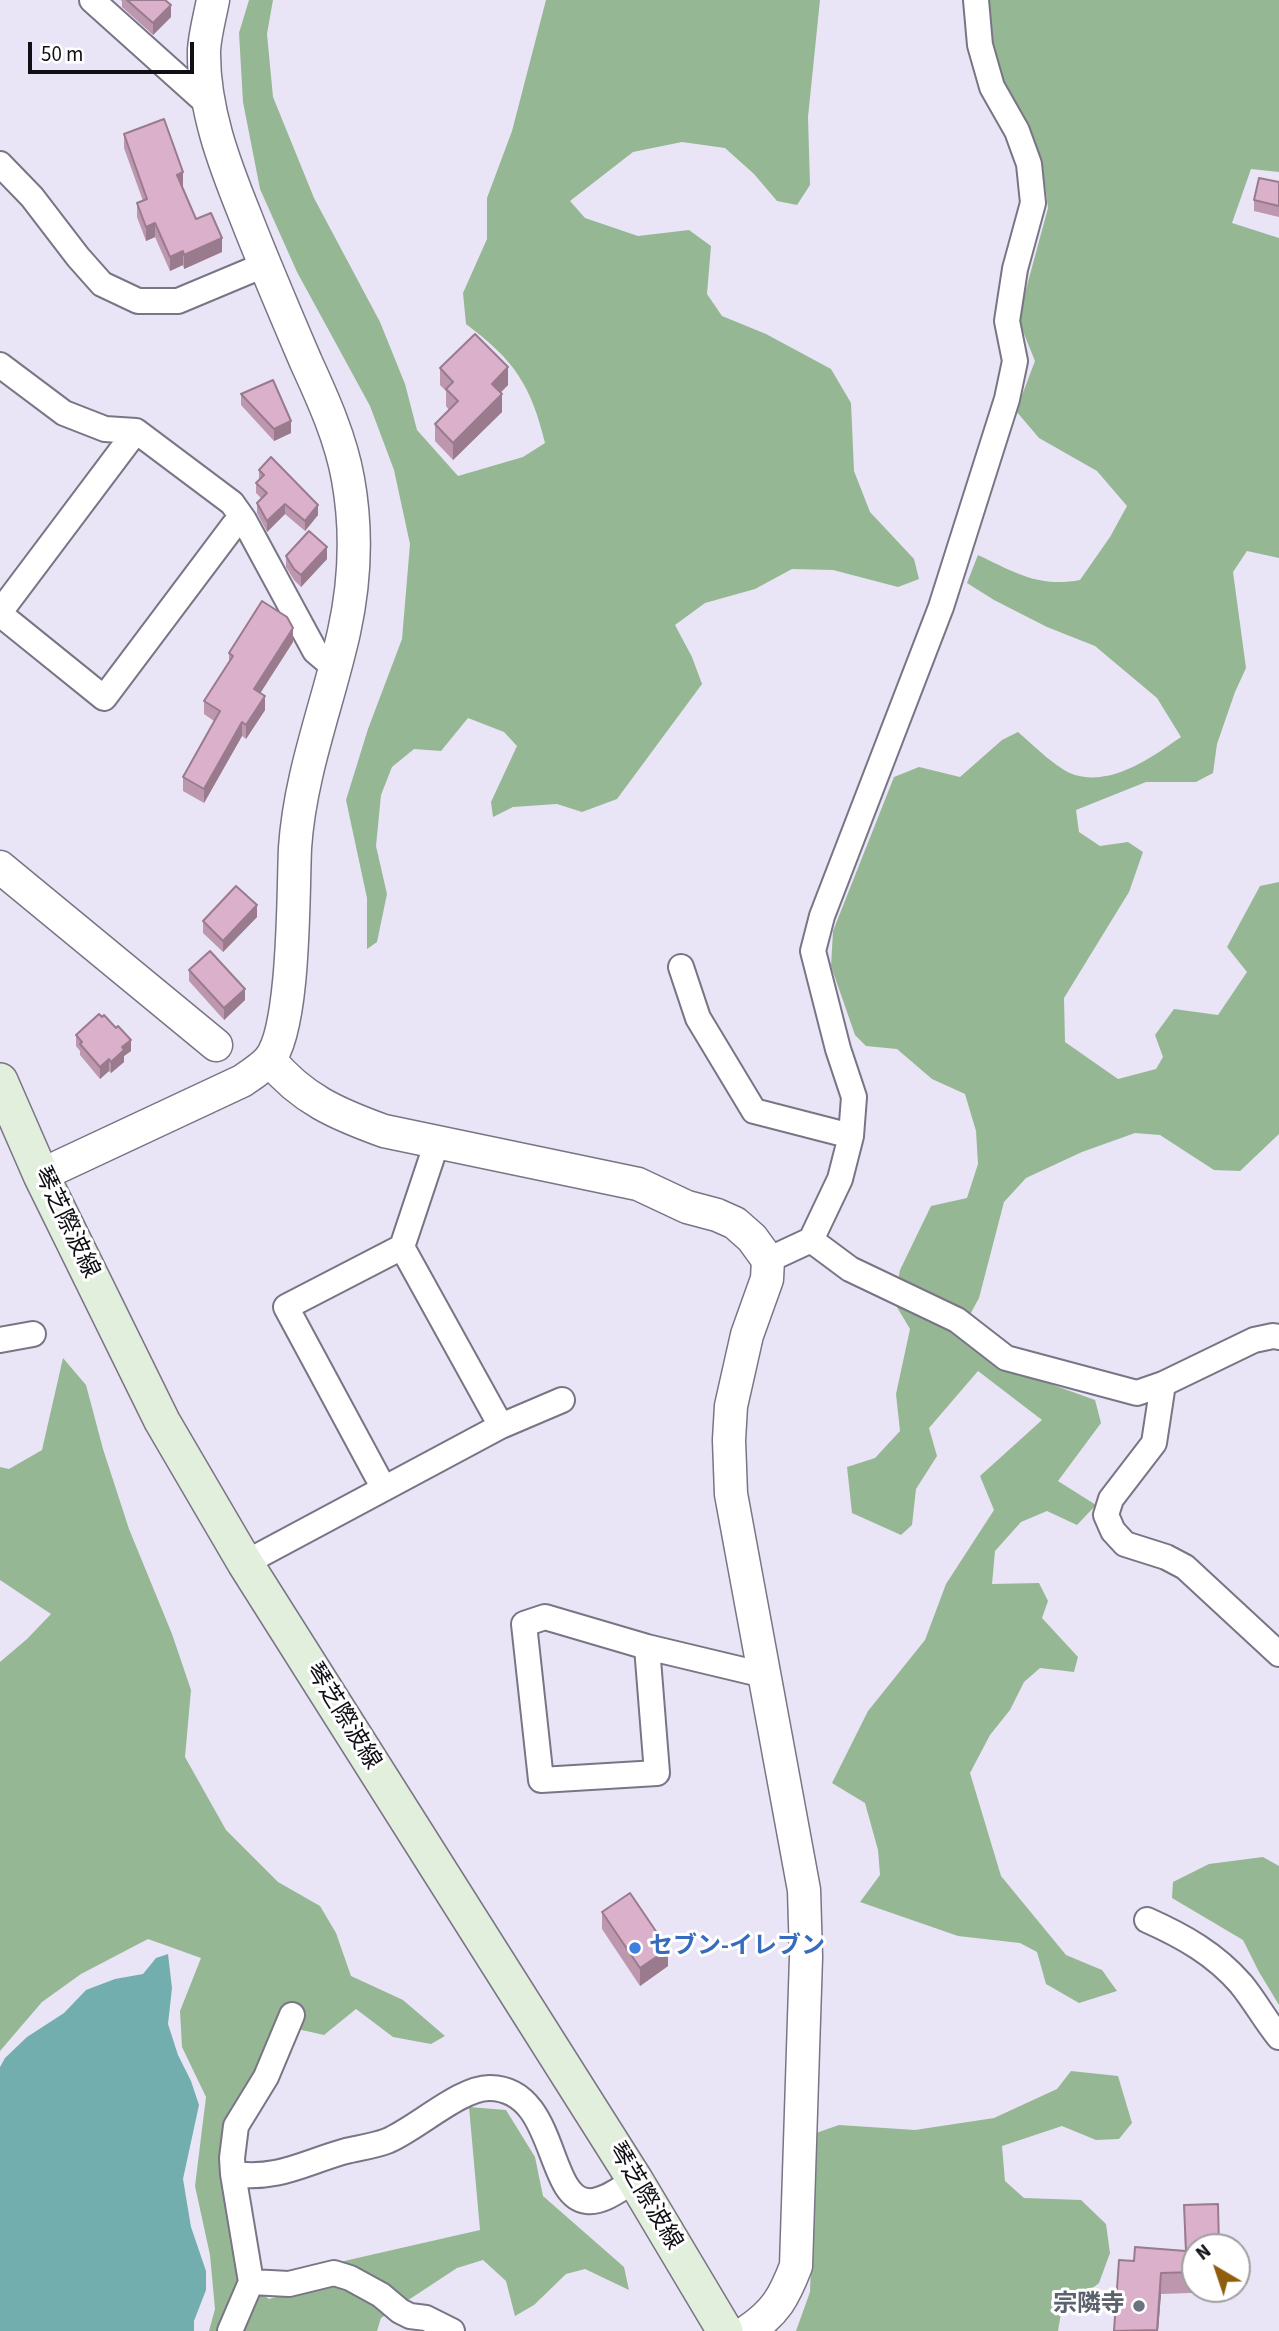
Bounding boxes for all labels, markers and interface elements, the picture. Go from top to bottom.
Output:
scale bar [32,28,198,72]
text: 50 m [41,39,83,69]
street label: 琴芝際波線 [26,1163,104,1283]
street label: 琴芝際波線 [298,1658,386,1776]
place label: セブン-イレブン [649,1934,825,1962]
marker: セブン-イレブン [627,1940,643,1956]
street label: 琴芝際波線 [601,2138,687,2256]
north arrow [1181,2233,1251,2303]
text: N [1190,2238,1217,2267]
place label: 宗隣寺 [1053,2292,1125,2320]
marker: 宗隣寺 [1131,2298,1147,2314]

